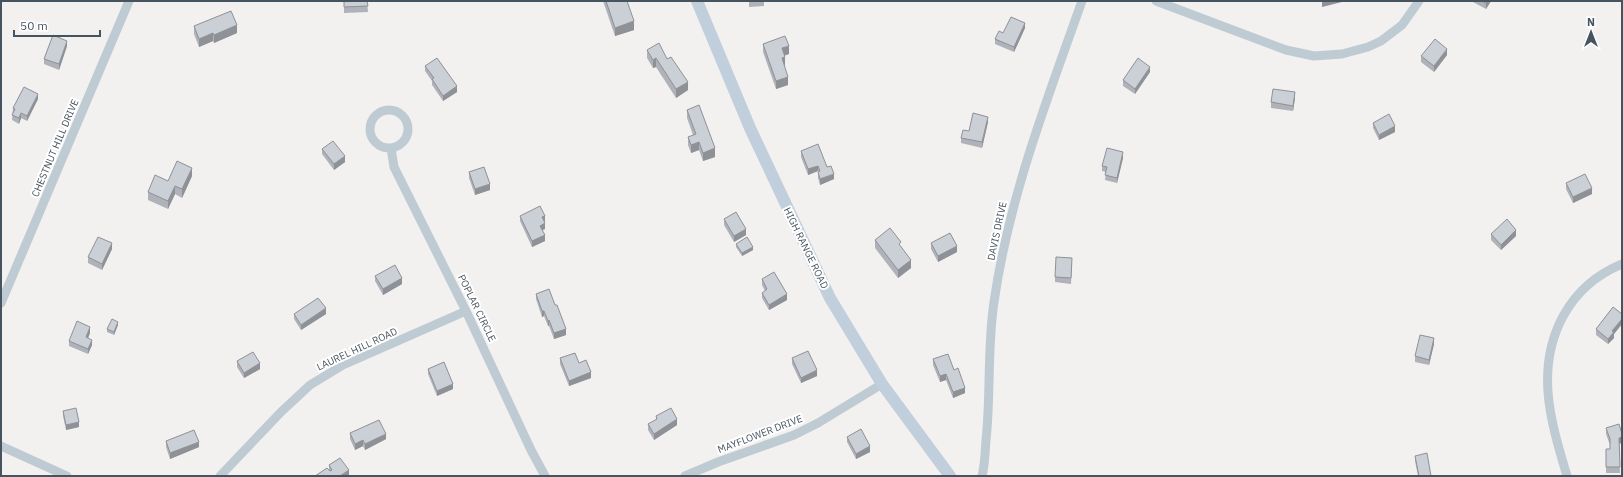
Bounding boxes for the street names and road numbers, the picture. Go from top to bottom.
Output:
street label: CHESTNUT HILL DRIVE [29,97,82,199]
street label: DAVIS DRIVE [984,200,1010,262]
street label: HIGH RANGE ROAD [781,205,831,291]
street label: POPLAR CIRCLE [455,272,499,344]
street label: LAUREL HILL ROAD [315,324,400,373]
street label: MAYFLOWER DRIVE [716,412,804,456]

